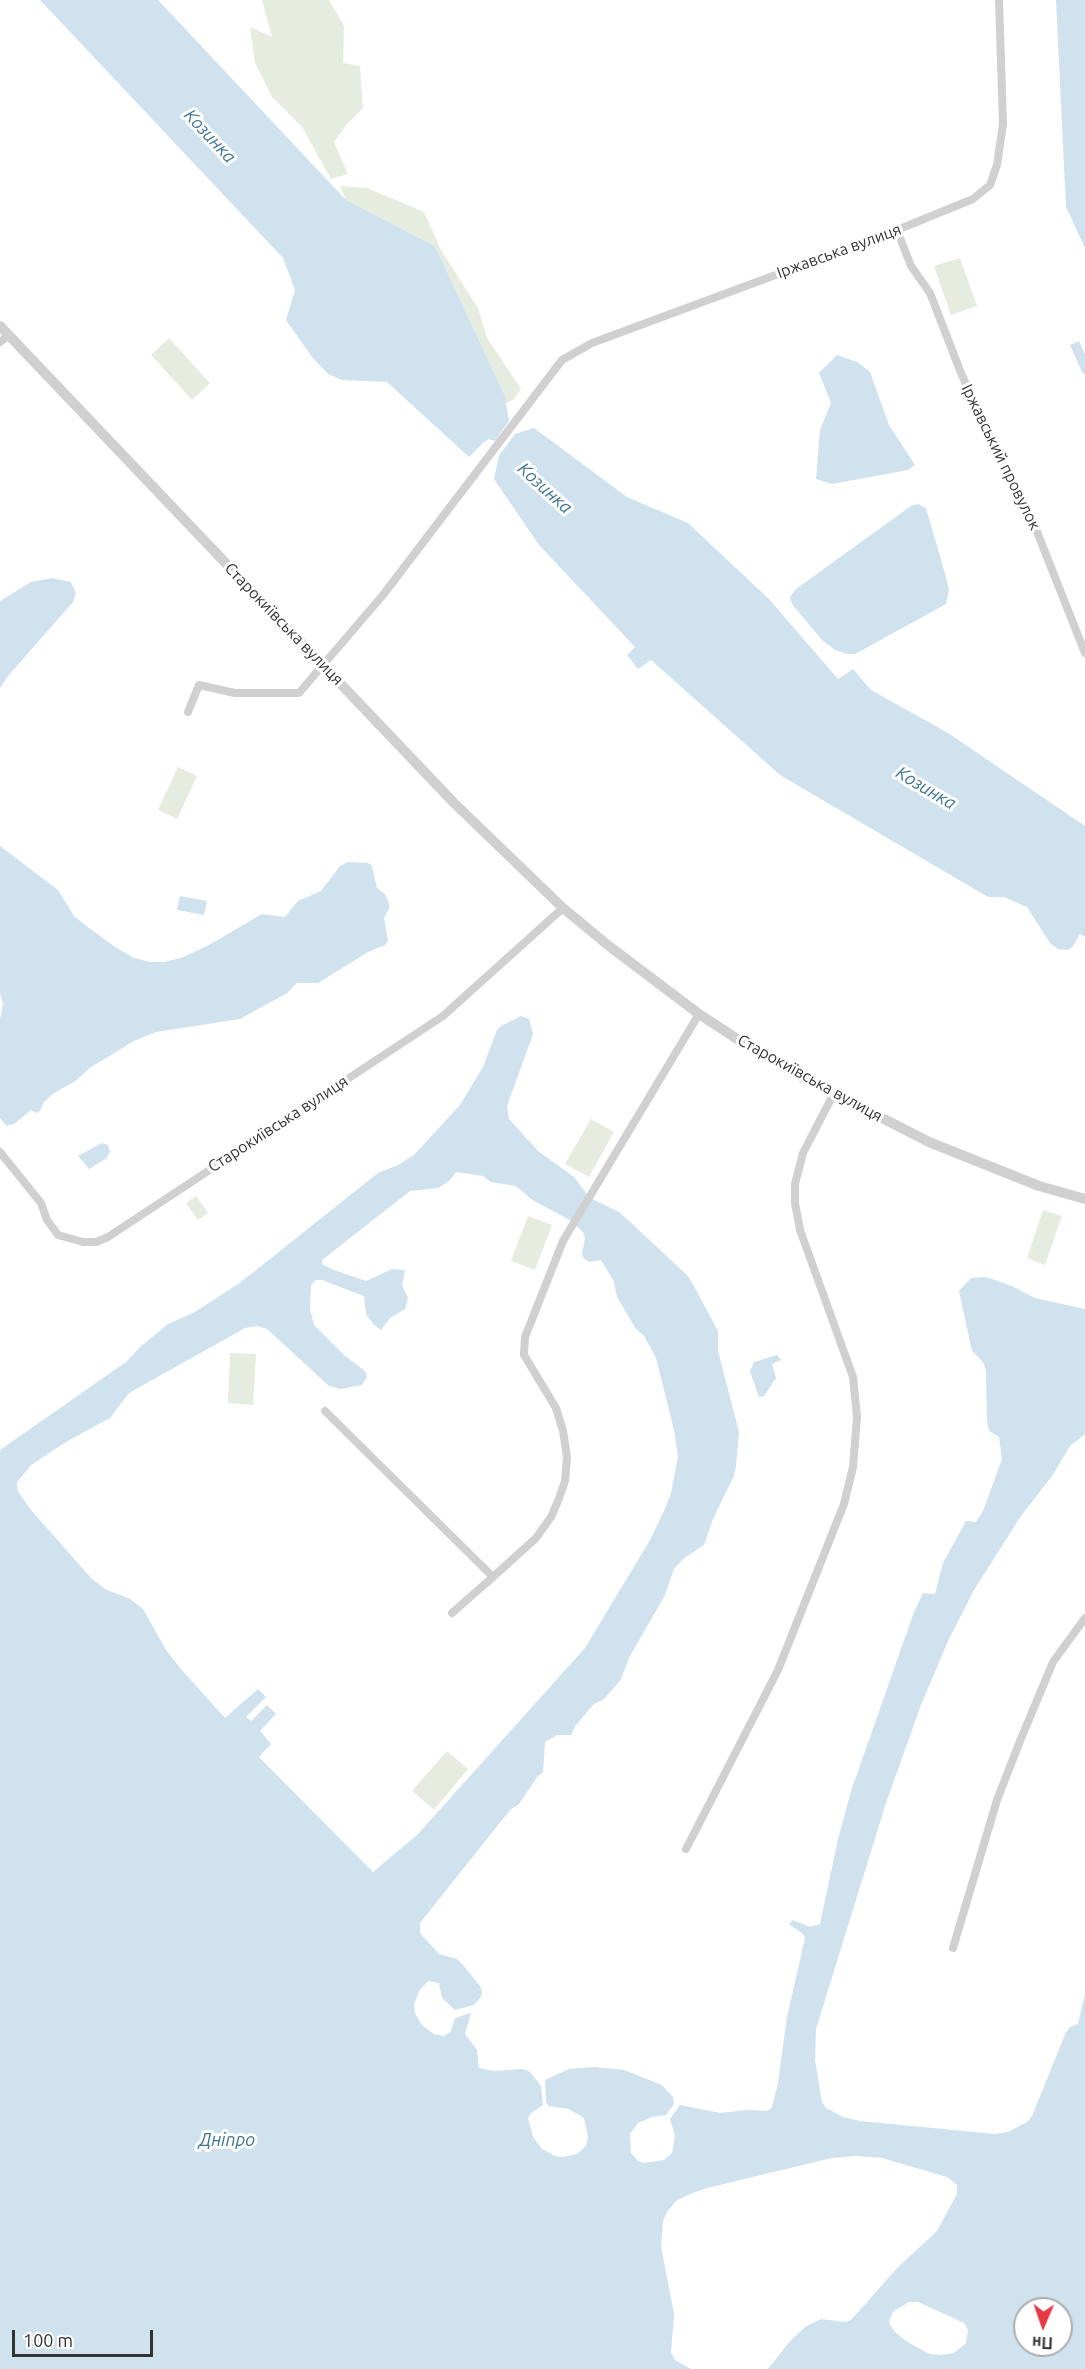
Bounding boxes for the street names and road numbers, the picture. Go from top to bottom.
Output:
street label: Іржавська вулиця [774,220,904,282]
street label: Іржавський провулок [957,381,1045,533]
street label: Старокиївська вулиця [221,559,347,689]
street label: Старокиївська вулиця [734,1030,886,1126]
street label: Старокиївська вулиця [204,1072,352,1176]

